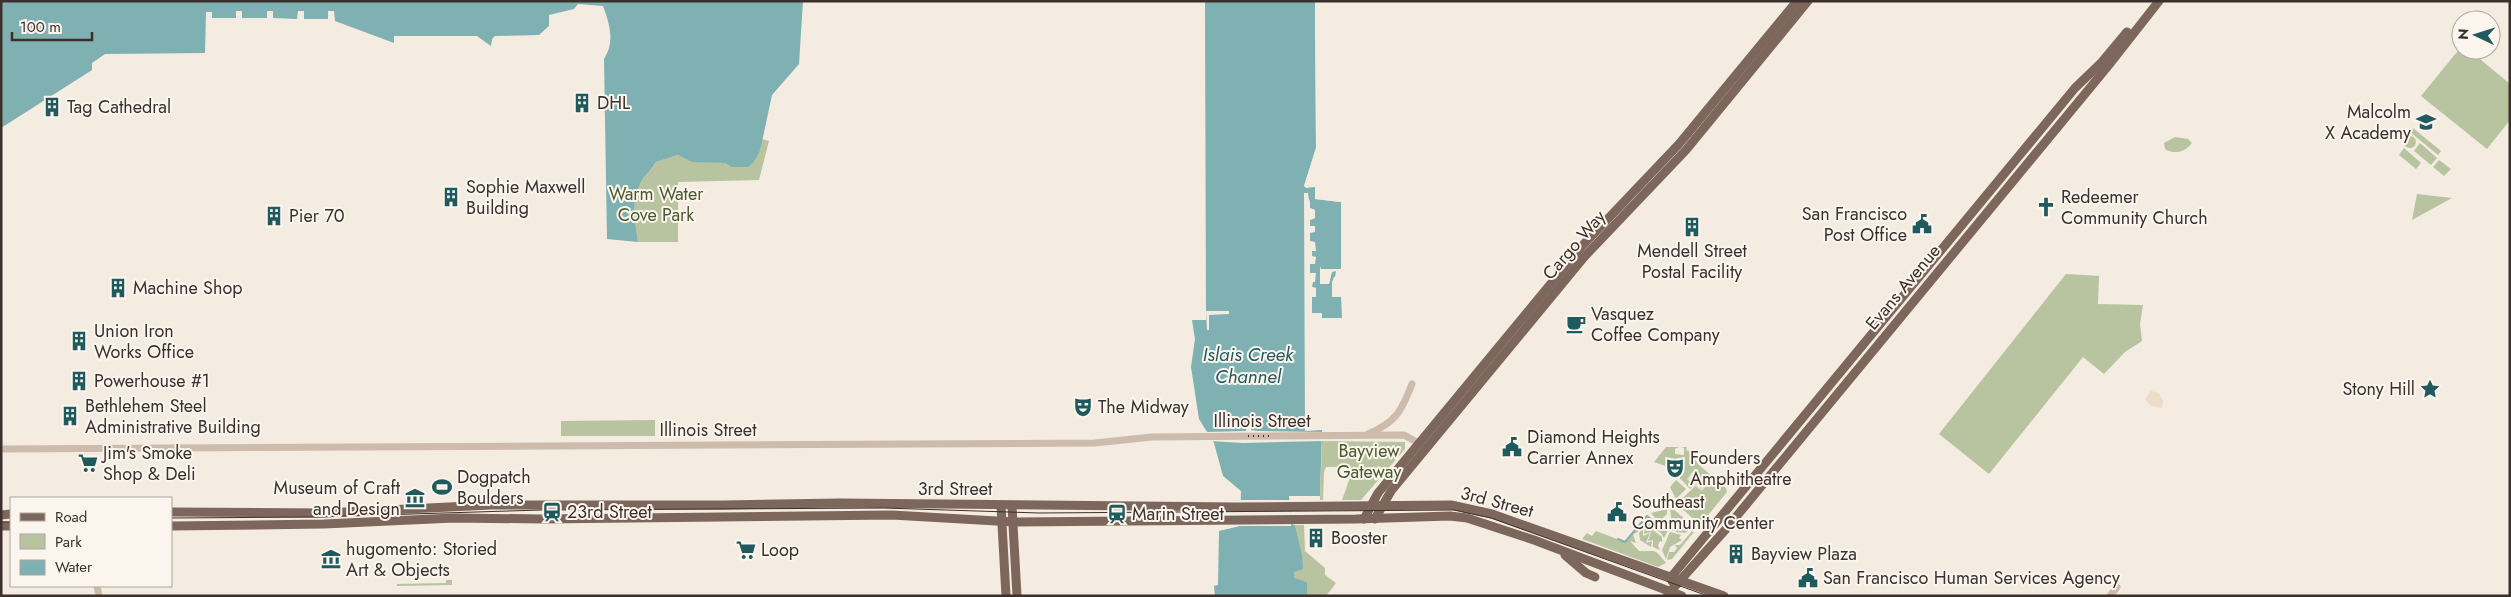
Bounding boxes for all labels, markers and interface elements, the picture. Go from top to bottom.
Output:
scale bar [12,10,92,42]
north arrow [2451,10,2501,60]
text: 100 m [20,16,61,38]
text: N [2453,28,2473,40]
place label: DHL [597,90,630,116]
building icon: DHL [571,92,593,114]
place label: Tag Cathedral [67,94,171,120]
building icon: Tag Cathedral [41,96,63,118]
place label: Malcolm X Academy [2325,99,2411,146]
school or university icon: Malcolm X Academy [2415,111,2437,133]
place label: Sophie Maxwell Building [466,174,585,221]
park label: Warm Water Cove Park [609,181,704,228]
place label: Redeemer Community Church [2061,184,2208,231]
building icon: Sophie Maxwell Building [440,186,462,208]
church icon: Redeemer Community Church [2035,196,2057,218]
place label: San Francisco Post Office [1802,201,1907,248]
place label: Pier 70 [289,203,345,229]
street label: Cargo Way [1536,204,1612,286]
building icon: Pier 70 [263,205,285,227]
public building icon: San Francisco Post Office [1911,213,1933,235]
building icon: Mendell Street Postal Facility [1681,216,1703,238]
place label: Mendell Street Postal Facility [1637,238,1747,285]
street label: Evans Avenue [1859,239,1947,335]
place label: Machine Shop [133,275,243,301]
building icon: Machine Shop [107,277,129,299]
place label: Vasquez Coffee Company [1591,301,1720,348]
cafe icon: Vasquez Coffee Company [1565,313,1587,335]
place label: Union Iron Works Office [94,318,194,365]
building icon: Union Iron Works Office [68,330,90,352]
water label: Islais Creek Channel [1203,341,1294,390]
place label: Powerhouse #1 [94,368,210,394]
building icon: Powerhouse #1 [68,370,90,392]
place label: Stony Hill [2342,376,2415,402]
place icon: Stony Hill [2419,378,2441,400]
place label: Bethlehem Steel Administrative Building [85,393,261,440]
place label: The Midway [1098,394,1189,420]
theatre icon: The Midway [1072,396,1094,418]
building icon: Bethlehem Steel Administrative Building [59,405,81,427]
street label: Illinois Street [1214,408,1311,434]
street label: Illinois Street [660,417,757,443]
place label: Diamond Heights Carrier Annex [1527,424,1660,471]
public building icon: Diamond Heights Carrier Annex [1501,436,1523,458]
park label: Bayview Gateway [1337,438,1401,485]
place label: Jim's Smoke Shop & Deli [101,440,196,487]
place label: Founders Amphitheatre [1690,445,1792,492]
supermarket icon: Jim's Smoke Shop & Deli [77,452,99,474]
theatre icon: Founders Amphitheatre [1664,457,1686,479]
place label: Dogpatch Boulders [457,464,531,511]
place label: Museum of Craft and Design [274,475,401,522]
sports icon: Dogpatch Boulders [431,476,453,498]
street label: 3rd Street [918,476,993,502]
street label: 3rd Street [1458,480,1537,524]
museum icon: Museum of Craft and Design [404,487,426,509]
place label: Southeast Community Center [1632,489,1775,536]
legend [10,497,172,587]
place label: 23rd Street [567,499,653,525]
station icon: 23rd Street [541,501,563,523]
place label: Marin Street [1132,501,1225,527]
public building icon: Southeast Community Center [1606,501,1628,523]
station icon: Marin Street [1106,503,1128,525]
text: Road [55,506,87,528]
place label: Booster [1331,525,1389,551]
building icon: Booster [1305,527,1327,549]
text: Park [55,531,82,553]
place label: hugomento: Storied Art & Objects [346,536,497,583]
place label: Loop [761,537,799,563]
supermarket icon: Loop [735,539,757,561]
place label: Bayview Plaza [1751,541,1857,567]
building icon: Bayview Plaza [1725,543,1747,565]
museum icon: hugomento: Storied Art & Objects [320,548,342,570]
text: Water [55,556,93,578]
place label: San Francisco Human Services Agency [1823,565,2120,591]
public building icon: San Francisco Human Services Agency [1797,567,1819,589]

